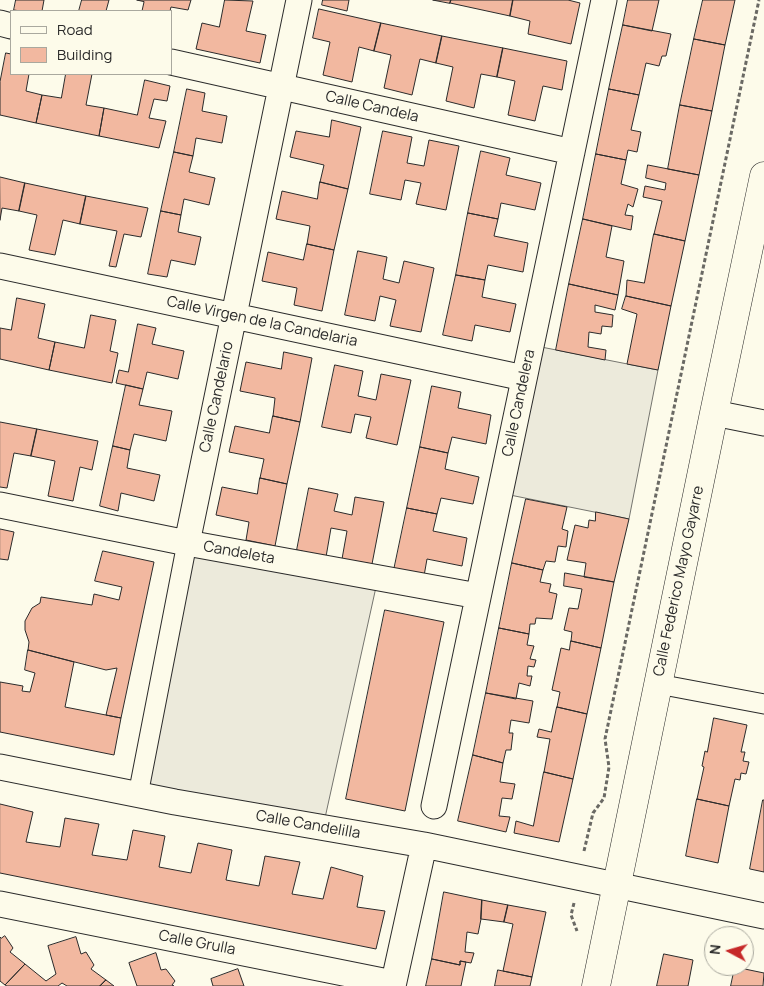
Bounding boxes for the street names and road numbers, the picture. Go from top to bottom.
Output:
street label: Calle Candela [324,88,420,126]
street label: Calle Virgen de la Candelaria [165,293,359,351]
street label: Calle Candelario [196,340,238,454]
street label: Calle Candelera [499,348,539,458]
street label: Calle Federico Mayo Gayarre [650,484,708,678]
street label: Candeleta [202,538,276,568]
street label: Calle Candelilla [254,807,362,843]
street label: Calle Grulla [157,927,237,959]

